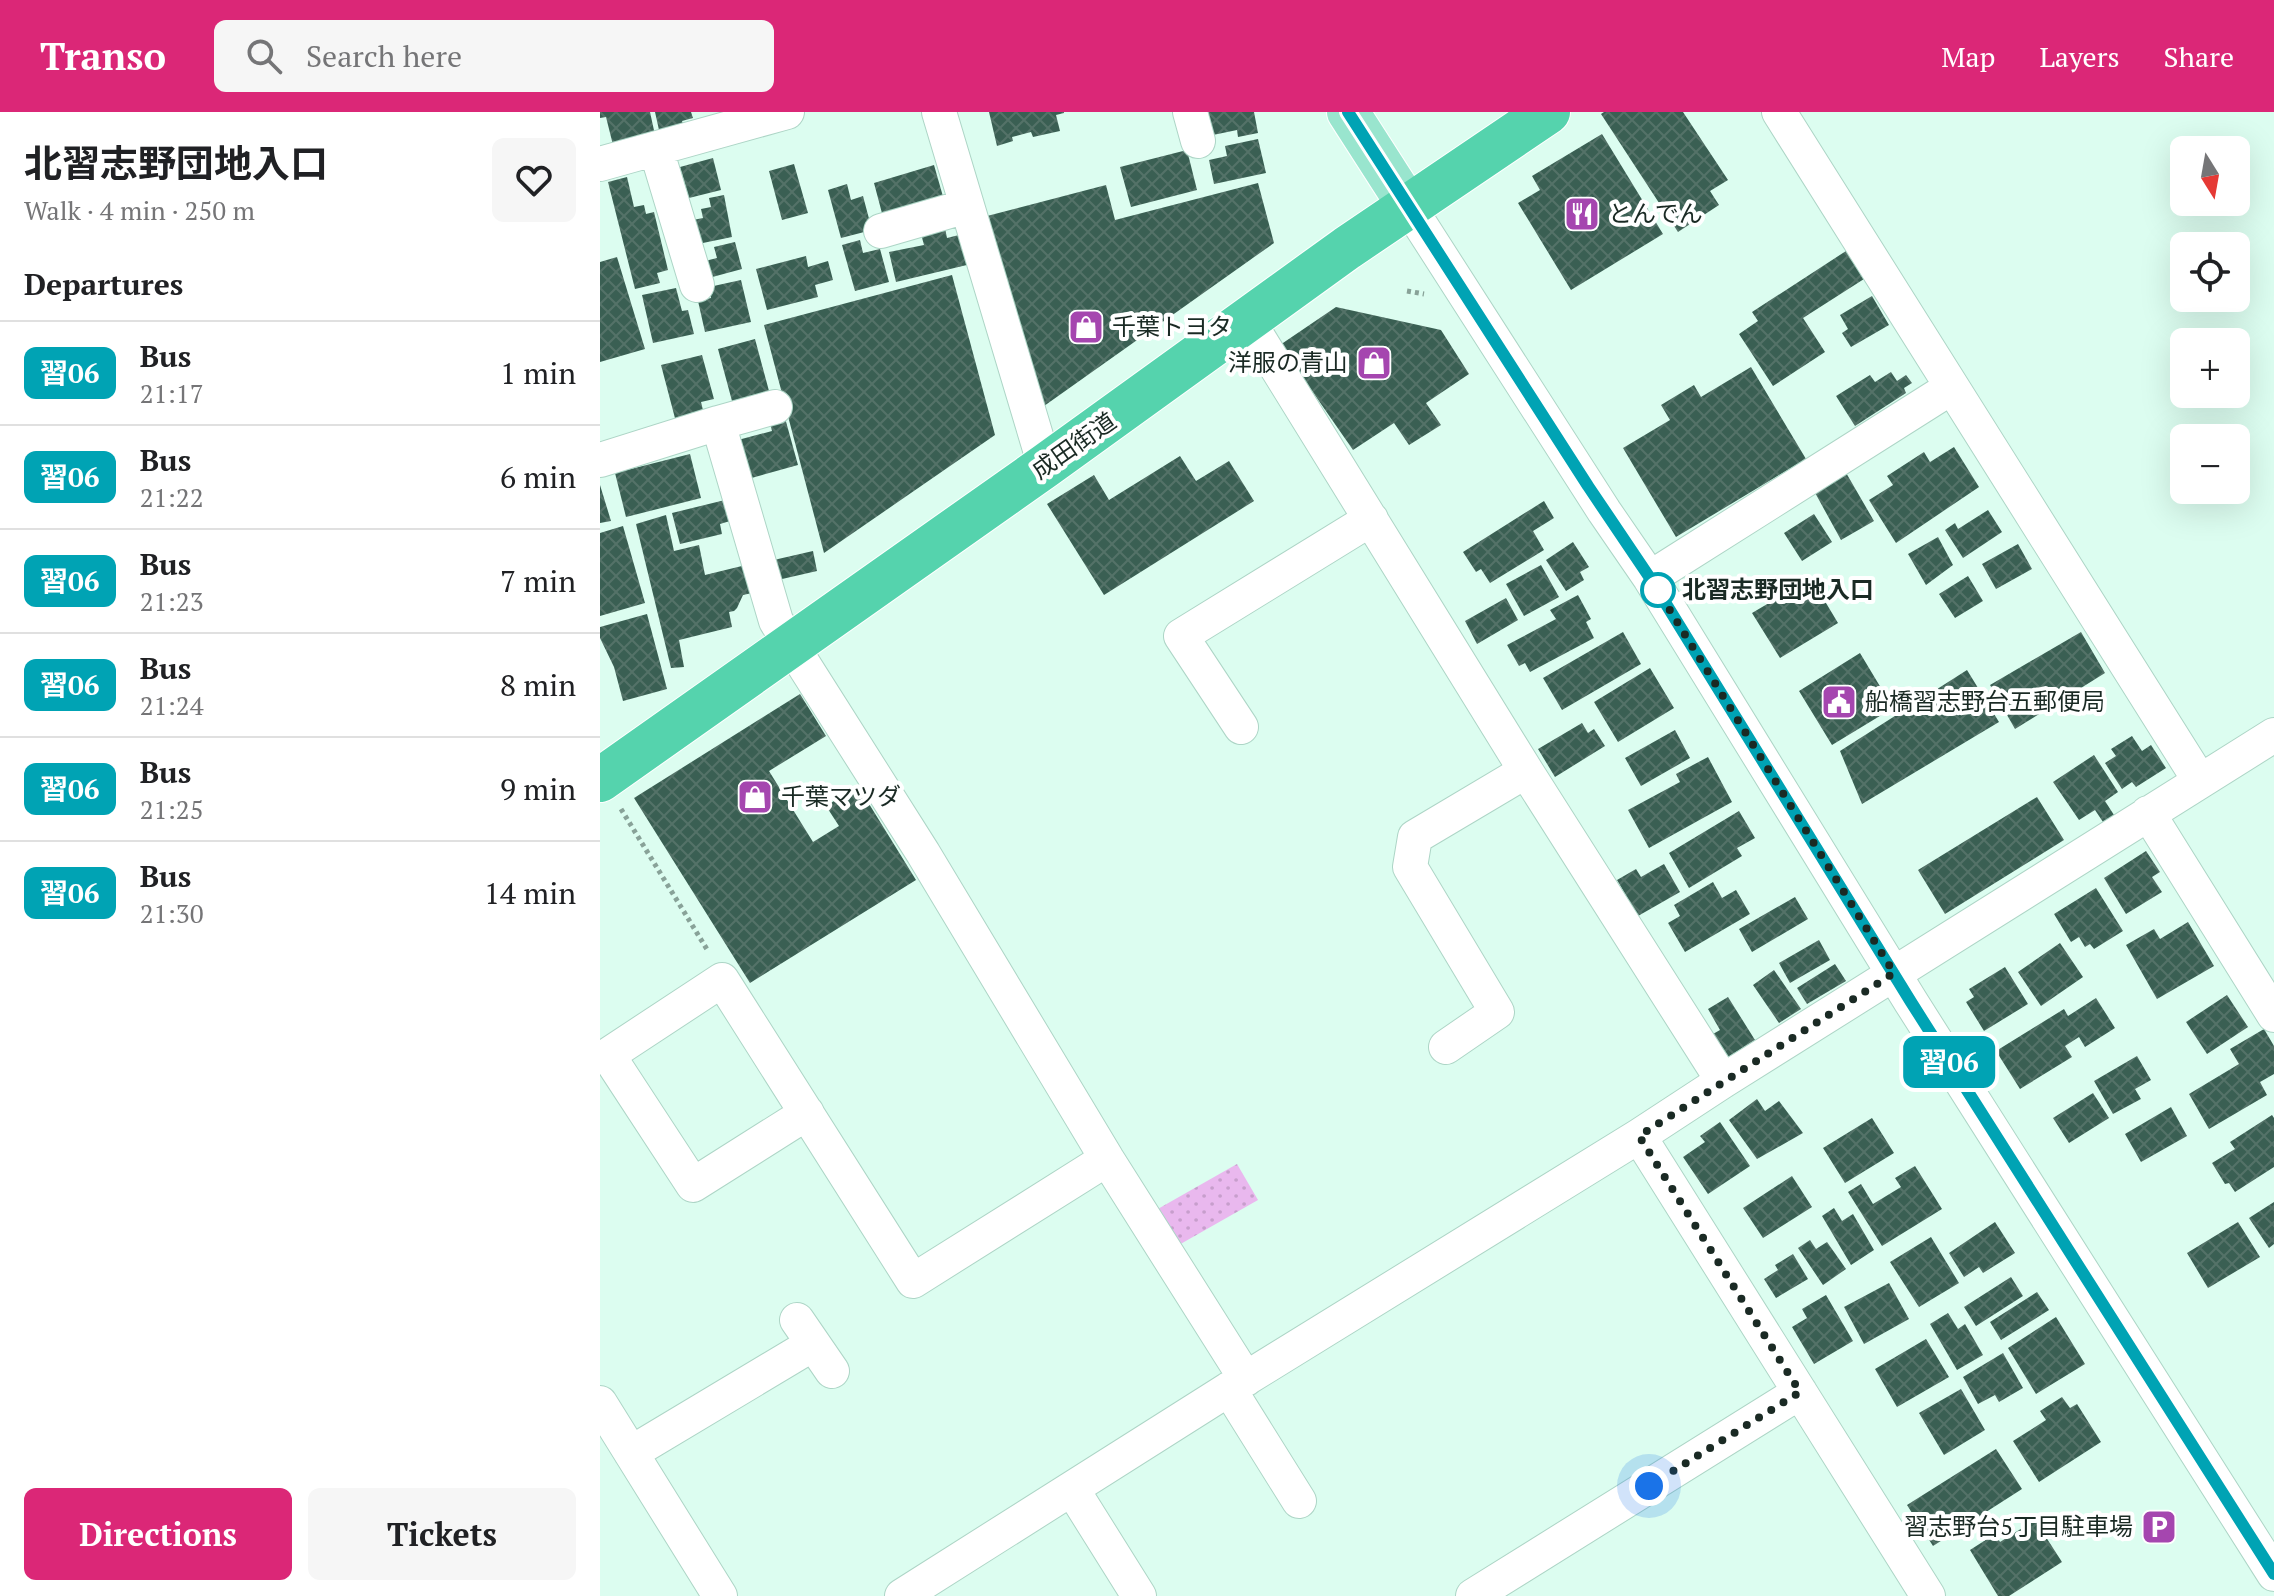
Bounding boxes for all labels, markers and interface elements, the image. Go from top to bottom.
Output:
search box [214,20,774,92]
text: Transo [40,31,166,81]
icon: search [242,34,286,78]
text: Search here [306,36,462,76]
text: Map [1941,38,1995,75]
text: Layers [2039,38,2120,75]
text: Share [2164,38,2234,75]
north arrow [2170,136,2250,216]
map controls [2170,136,2250,504]
text: 北習志野団地入口 [24,138,328,188]
button: heart [492,138,576,222]
text: Walk · 4 min · 250 m [24,193,255,227]
restaurant icon: とんでん [1563,195,1601,233]
place label: とんでん [1608,197,1703,229]
button: locate [2170,232,2250,312]
text: Departures [24,264,183,304]
shop icon: 千葉トヨタ [1067,308,1105,346]
place label: 千葉トヨタ [1112,310,1232,342]
button: + [2170,328,2250,408]
text: Bus [140,336,191,376]
shop icon: 洋服の青山 [1355,344,1393,382]
place label: 洋服の青山 [1228,346,1348,378]
text: 1 min [500,353,576,393]
text: 習06 [40,354,100,391]
text: 21:17 [140,376,204,410]
street label: 成田街道 [1025,405,1122,486]
button: − [2170,424,2250,504]
text: Bus [140,440,191,480]
text: 6 min [500,457,576,497]
text: 習06 [40,458,100,495]
text: 21:22 [140,480,204,514]
text: Bus [140,544,191,584]
text: 7 min [500,561,576,601]
text: 習06 [40,562,100,599]
marker: 北習志野団地入口 [1641,573,1675,607]
place label: 北習志野団地入口 [1682,573,1874,605]
text: 21:23 [140,584,204,618]
text: Bus [140,648,191,688]
text: 8 min [500,665,576,705]
text: 習06 [40,666,100,703]
public building icon: 船橋習志野台五郵便局 [1820,683,1858,721]
place label: 船橋習志野台五郵便局 [1865,685,2105,717]
text: 21:24 [140,688,204,722]
text: Bus [140,752,191,792]
text: 9 min [500,769,576,809]
text: 習06 [40,770,100,807]
shop icon: 千葉マツダ [736,778,774,816]
place label: 千葉マツダ [781,780,901,812]
text: 21:25 [140,792,204,826]
text: Bus [140,856,191,896]
text: 14 min [484,873,576,913]
text: 習06 [40,874,100,911]
text: 21:30 [140,896,204,930]
line badge: 習06 [1903,1036,1995,1088]
text: 習06 [1919,1043,1979,1080]
your location [1629,1466,1669,1506]
button: Directions [24,1488,292,1580]
button: Tickets [308,1488,576,1580]
parking icon: 習志野台5丁目駐車場 [2140,1508,2178,1546]
place label: 習志野台5丁目駐車場 [1904,1510,2133,1542]

